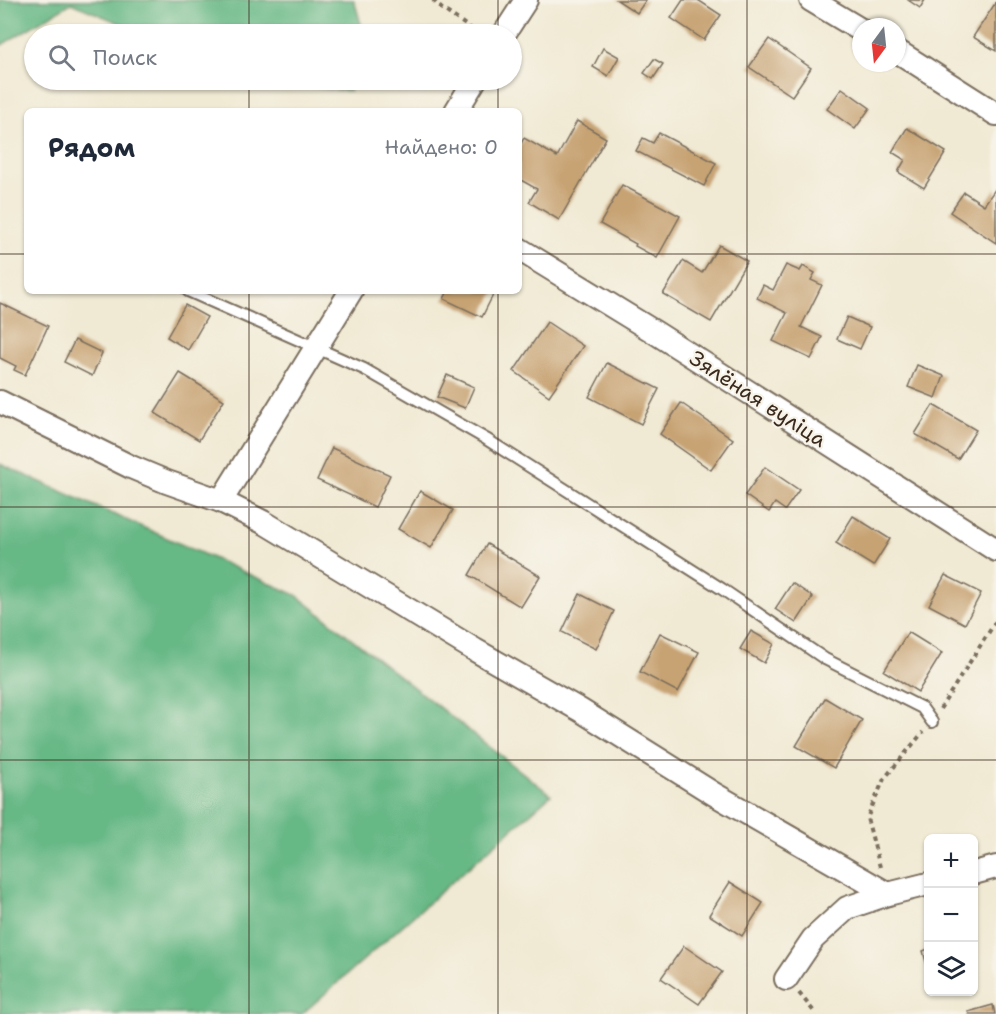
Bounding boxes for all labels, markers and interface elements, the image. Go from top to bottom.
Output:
north arrow [852,18,906,72]
search box [24,24,522,90]
icon: search [45,41,78,74]
text: Поиск [93,43,157,72]
text: Рядом [48,130,135,165]
text: Найдено: 0 [385,134,498,160]
street label: Зялёная вуліца [684,344,832,454]
map controls [924,834,978,996]
button: + [924,834,978,888]
button: − [924,888,978,942]
button: layers [924,942,978,996]

